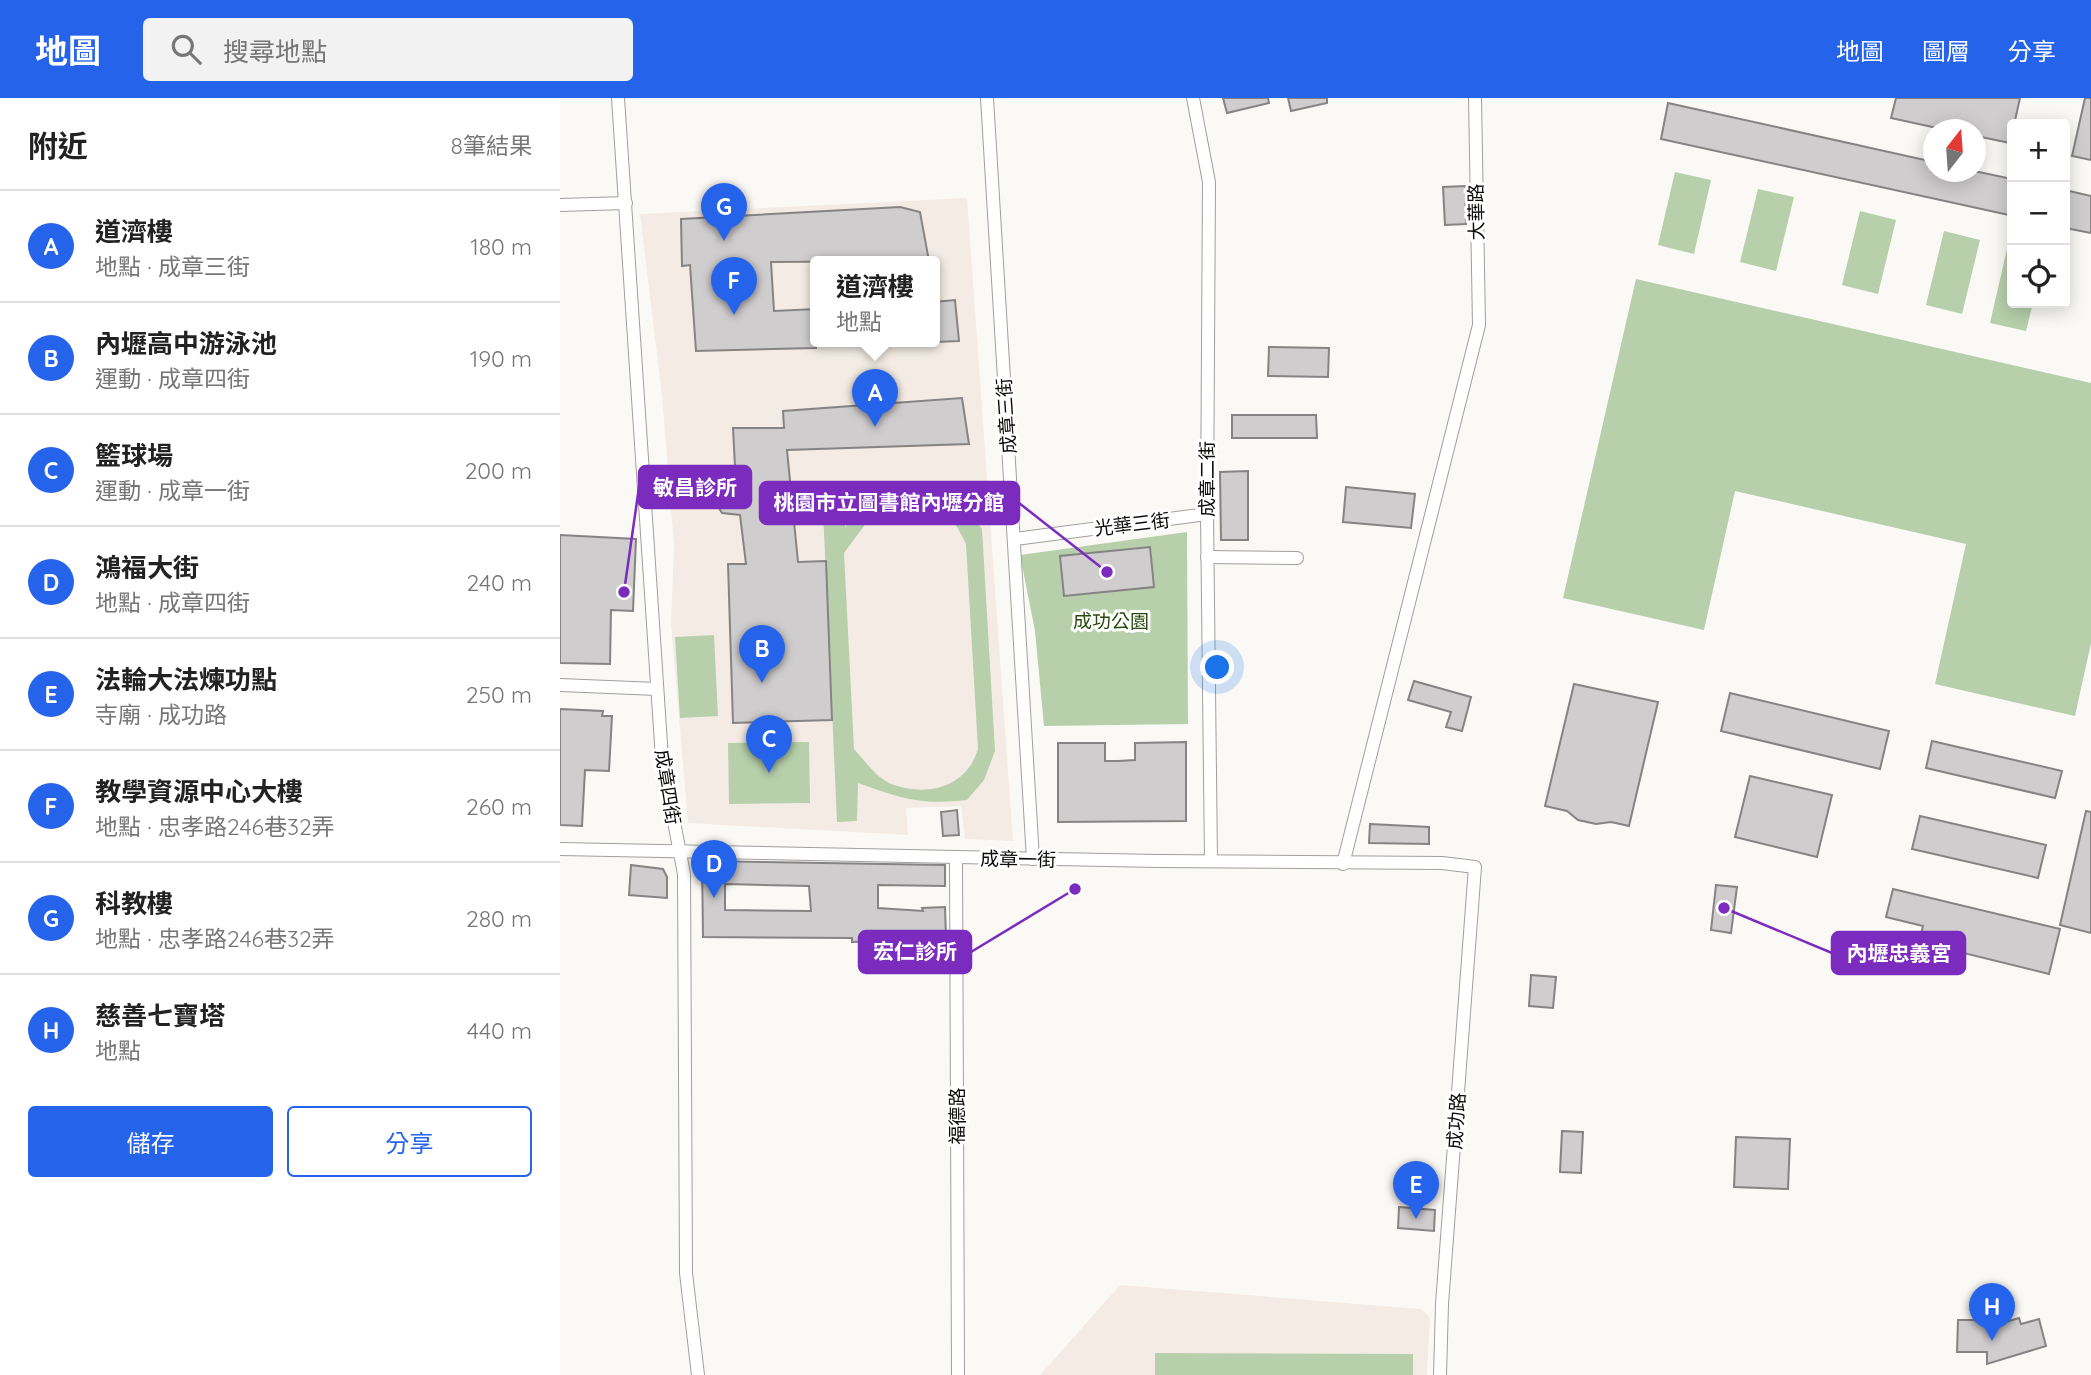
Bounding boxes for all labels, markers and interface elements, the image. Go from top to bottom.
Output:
search box [143,18,633,81]
text: 地圖 [35,30,101,71]
icon: search [167,30,205,68]
text: 搜尋地點 [223,35,327,68]
text: 地圖 [1836,36,1884,66]
text: 圖層 [1922,36,1970,66]
text: 分享 [2008,36,2056,66]
north arrow [1923,119,1986,182]
map controls [2007,119,2070,308]
button: + [2007,119,2070,182]
text: 附近 [28,127,88,165]
text: 8筆結果 [451,131,532,160]
button: − [2007,182,2070,245]
pin: G [701,183,747,241]
street label: 大華路 [1464,183,1488,241]
text: 道濟樓 [95,215,173,248]
text: A [44,232,58,261]
text: 180 m [470,232,532,261]
button: locate [2007,245,2070,308]
text: 地點 · 成章三街 [95,252,250,281]
popup [810,256,940,347]
pin: F [711,257,757,315]
text: 道濟樓 [836,270,914,303]
text: 地點 [836,307,882,336]
text: 內壢高中游泳池 [95,327,277,360]
text: B [43,344,59,373]
text: 190 m [470,344,532,373]
text: 運動 · 成章四街 [95,364,250,393]
pin: A [852,369,898,427]
street label: 成章三街 [991,377,1021,455]
text: 籃球場 [95,439,173,472]
street label: 成章二街 [1195,441,1219,517]
text: C [44,456,58,485]
text: 200 m [465,456,532,485]
callout: 敏昌診所 [639,466,751,508]
text: 敏昌診所 [653,474,737,500]
text: 運動 · 成章一街 [95,476,250,505]
callout: 桃園市立圖書館內壢分館 [760,482,1019,524]
text: 桃園市立圖書館內壢分館 [774,489,1005,515]
street label: 光華三街 [1093,507,1171,541]
text: 鴻福大街 [95,551,199,584]
text: D [43,568,59,597]
text: 240 m [467,568,532,597]
text: 地點 · 成章四街 [95,588,250,617]
park label: 成功公園 [1073,609,1149,633]
pin: B [739,625,785,683]
your location [1200,650,1234,684]
text: 法輪大法煉功點 [95,663,277,696]
text: E [44,680,58,709]
text: 250 m [466,680,532,709]
text: 寺廟 · 成功路 [95,700,227,729]
pin: C [746,715,792,773]
street label: 成章四街 [650,748,686,826]
text: 教學資源中心大樓 [95,775,303,808]
text: F [45,792,57,821]
text: 260 m [466,792,532,821]
text: 地點 · 忠孝路246巷32弄 [95,812,335,841]
pin: D [691,840,737,898]
street label: 成章一街 [980,846,1056,872]
text: 科教樓 [95,887,173,920]
text: G [43,904,59,933]
text: 280 m [466,904,532,933]
text: 地點 · 忠孝路246巷32弄 [95,924,335,953]
callout: 宏仁診所 [859,931,971,973]
callout: 內壢忠義宮 [1832,932,1965,974]
text: 宏仁診所 [873,938,957,964]
text: 內壢忠義宮 [1847,940,1952,966]
text: 慈善七寶塔 [95,999,225,1032]
text: H [43,1016,59,1045]
text: 440 m [467,1016,532,1045]
text: 地點 [95,1036,141,1065]
street label: 福德路 [945,1087,969,1145]
street label: 成功路 [1442,1092,1470,1150]
button: 儲存 [28,1106,273,1177]
button: 分享 [287,1106,532,1177]
pin: E [1393,1161,1439,1219]
pin: H [1969,1283,2015,1341]

